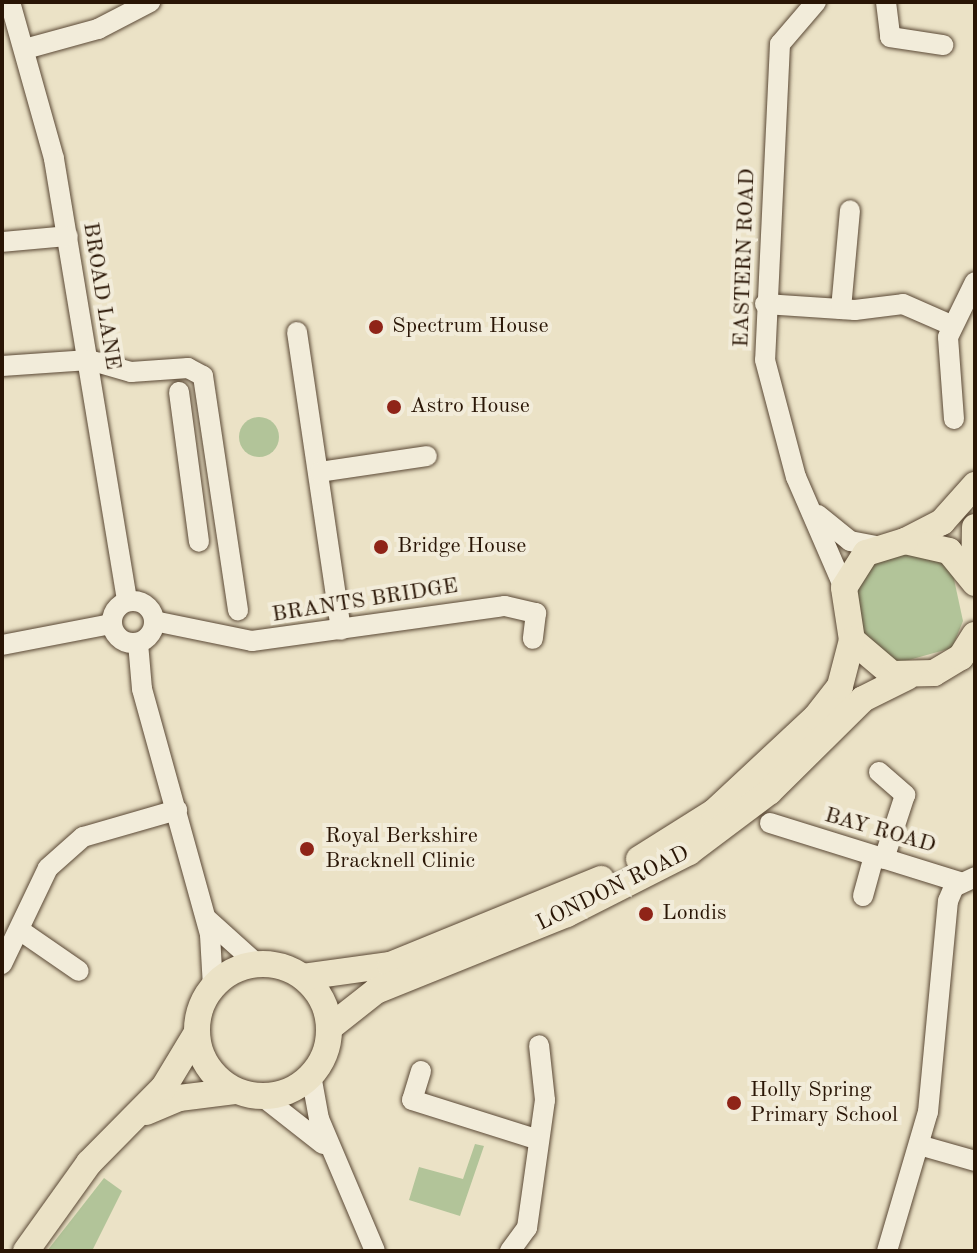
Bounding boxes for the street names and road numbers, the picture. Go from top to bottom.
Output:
street label: EASTERN ROAD [729,168,761,348]
street label: BROAD LANE [76,220,126,372]
street label: BRANTS BRIDGE [270,573,460,629]
street label: BAY ROAD [821,803,939,859]
street label: LONDON ROAD [532,841,694,937]

